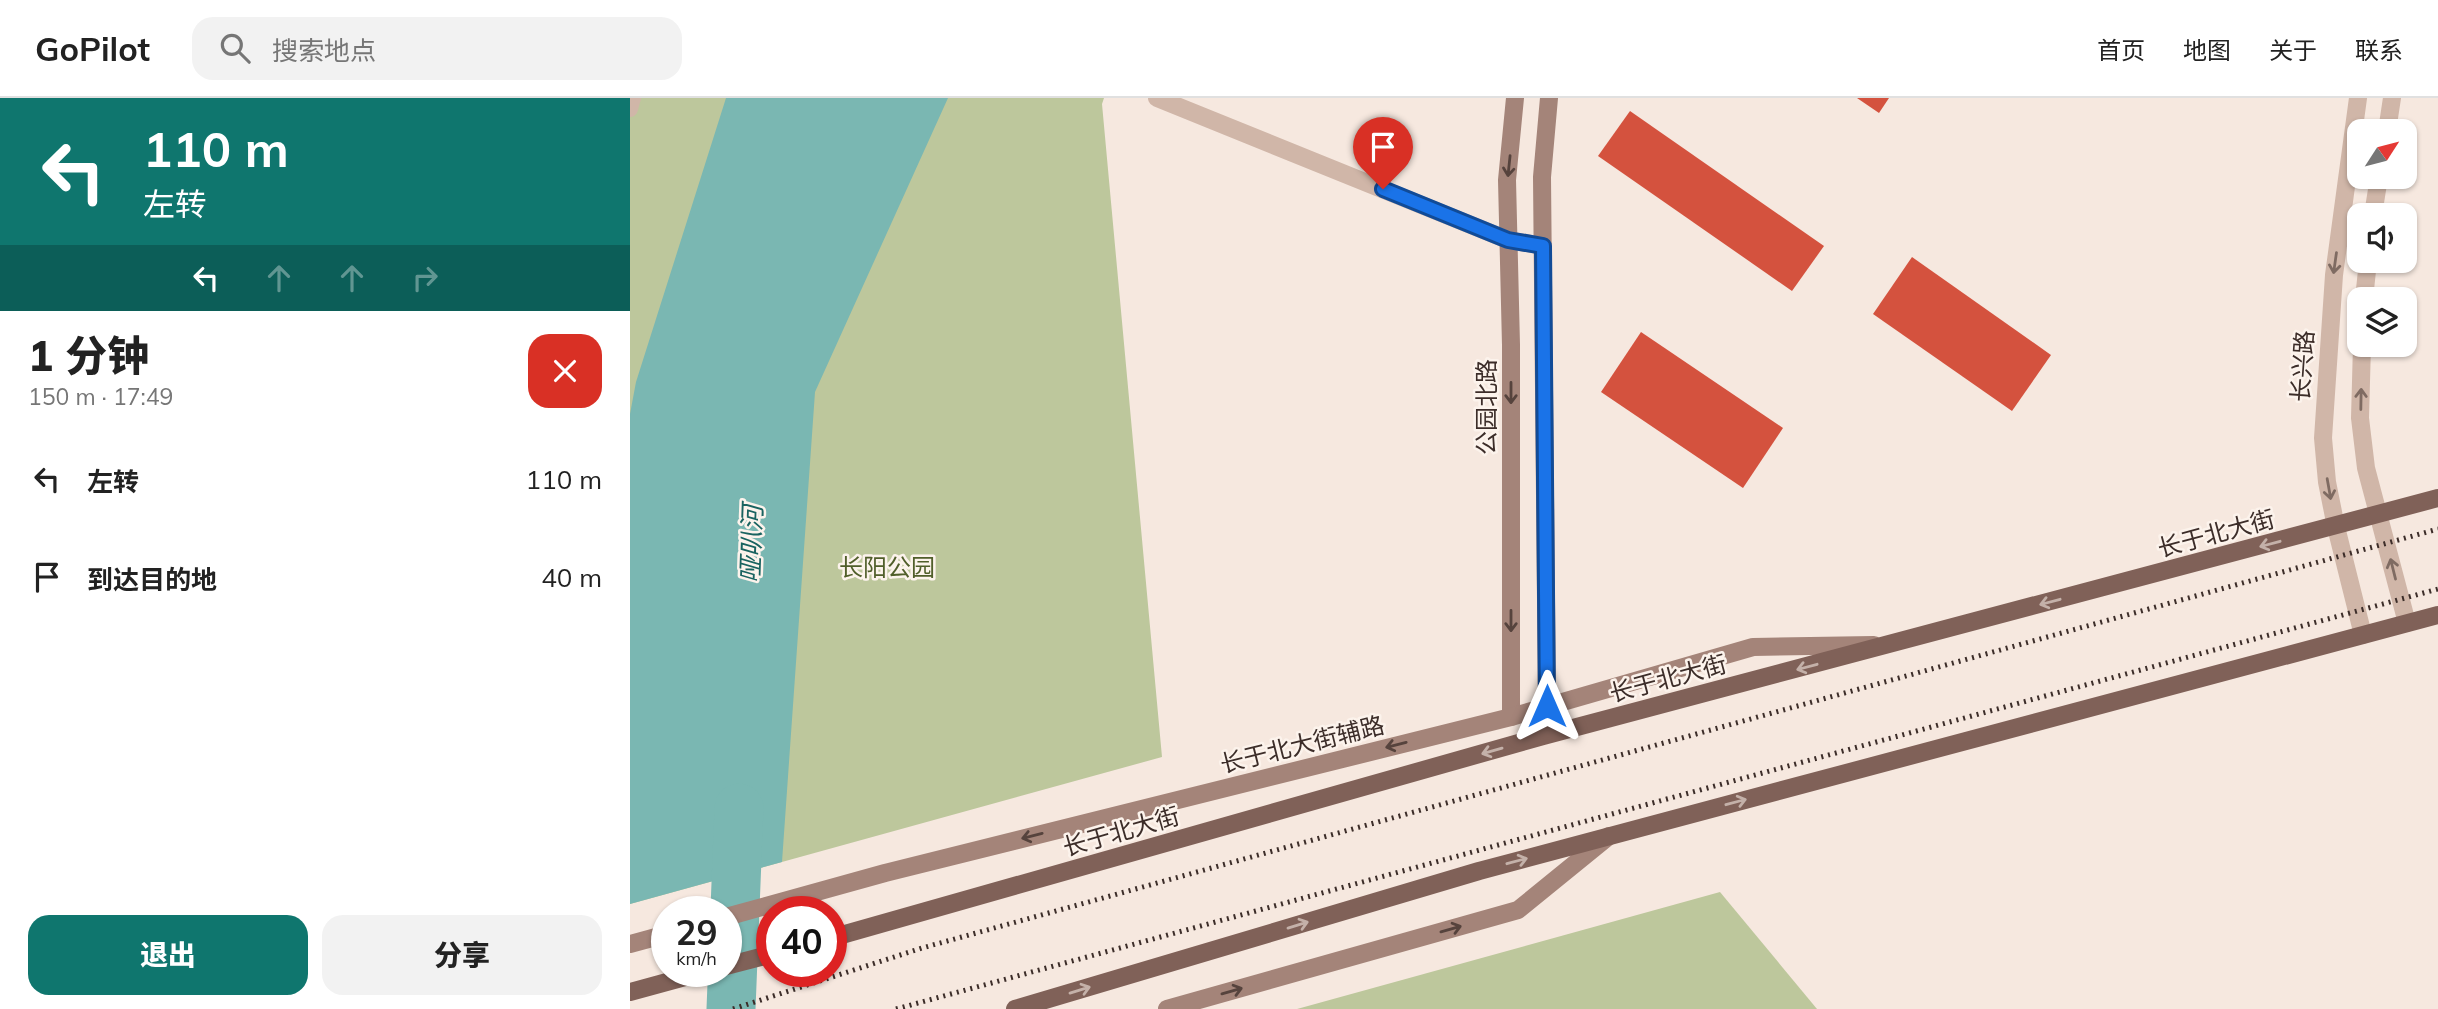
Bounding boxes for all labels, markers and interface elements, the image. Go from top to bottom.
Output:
search box [192,17,682,80]
text: GoPilot [35,28,150,69]
icon: search [216,29,254,67]
text: 搜索地点 [272,34,376,67]
text: 首页 [2097,35,2145,65]
text: 地图 [2183,35,2231,65]
text: 关于 [2269,35,2317,65]
text: 联系 [2355,35,2403,65]
pin [1353,117,1413,189]
text: 110 m [143,118,289,179]
north arrow [2347,119,2417,189]
map controls [2347,119,2417,357]
icon: left [28,126,119,217]
icon: arrive [1364,128,1402,166]
one-way arrow [1502,154,1515,177]
text: 左转 [143,184,207,224]
button: sound [2347,203,2417,273]
one-way arrow [2329,251,2342,274]
icon: left [187,259,225,297]
icon: ahead [260,259,298,297]
icon: ahead [333,259,371,297]
icon: right [406,259,444,297]
button: layers [2347,287,2417,357]
text: 1 分钟 [28,329,149,382]
street label: 长兴路 [2285,329,2319,403]
button: close [528,334,602,408]
street label: 公园北路 [1471,359,1501,455]
text: 150 m · 17:49 [28,382,173,411]
one-way arrow [1504,382,1518,405]
one-way arrow [2354,388,2367,411]
icon: left [28,460,66,498]
text: 110 m [526,463,602,496]
text: 左转 [87,465,139,498]
one-way arrow [2323,477,2336,500]
water label: 哑叭河 [733,499,769,584]
street label: 长于北大街 [2154,503,2278,563]
one-way arrow [2259,539,2281,552]
park label: 长阳公园 [839,552,935,582]
icon: arrive [28,558,66,596]
one-way arrow [2386,558,2399,581]
text: 40 m [541,561,602,594]
text: 到达目的地 [87,563,217,596]
one-way arrow [2039,597,2061,610]
one-way arrow [1504,609,1518,632]
street label: 长于北大街 [1606,648,1730,708]
one-way arrow [1796,661,1818,674]
position arrow [1510,669,1584,743]
street label: 长于北大街辅路 [1217,709,1387,779]
one-way arrow [1385,739,1408,753]
one-way arrow [1481,745,1503,758]
one-way arrow [1725,795,1747,808]
street label: 长于北大街 [1059,800,1183,862]
one-way arrow [1022,830,1044,843]
one-way arrow [1505,854,1527,867]
speed limit sign: 40 [756,896,847,987]
text: 29 [675,910,718,954]
button: 退出 [28,915,308,995]
button: 分享 [322,915,602,995]
one-way arrow [1287,917,1309,930]
one-way arrow [1439,922,1462,935]
text: km/h [676,947,717,970]
one-way arrow [1069,982,1091,995]
one-way arrow [1221,983,1243,996]

